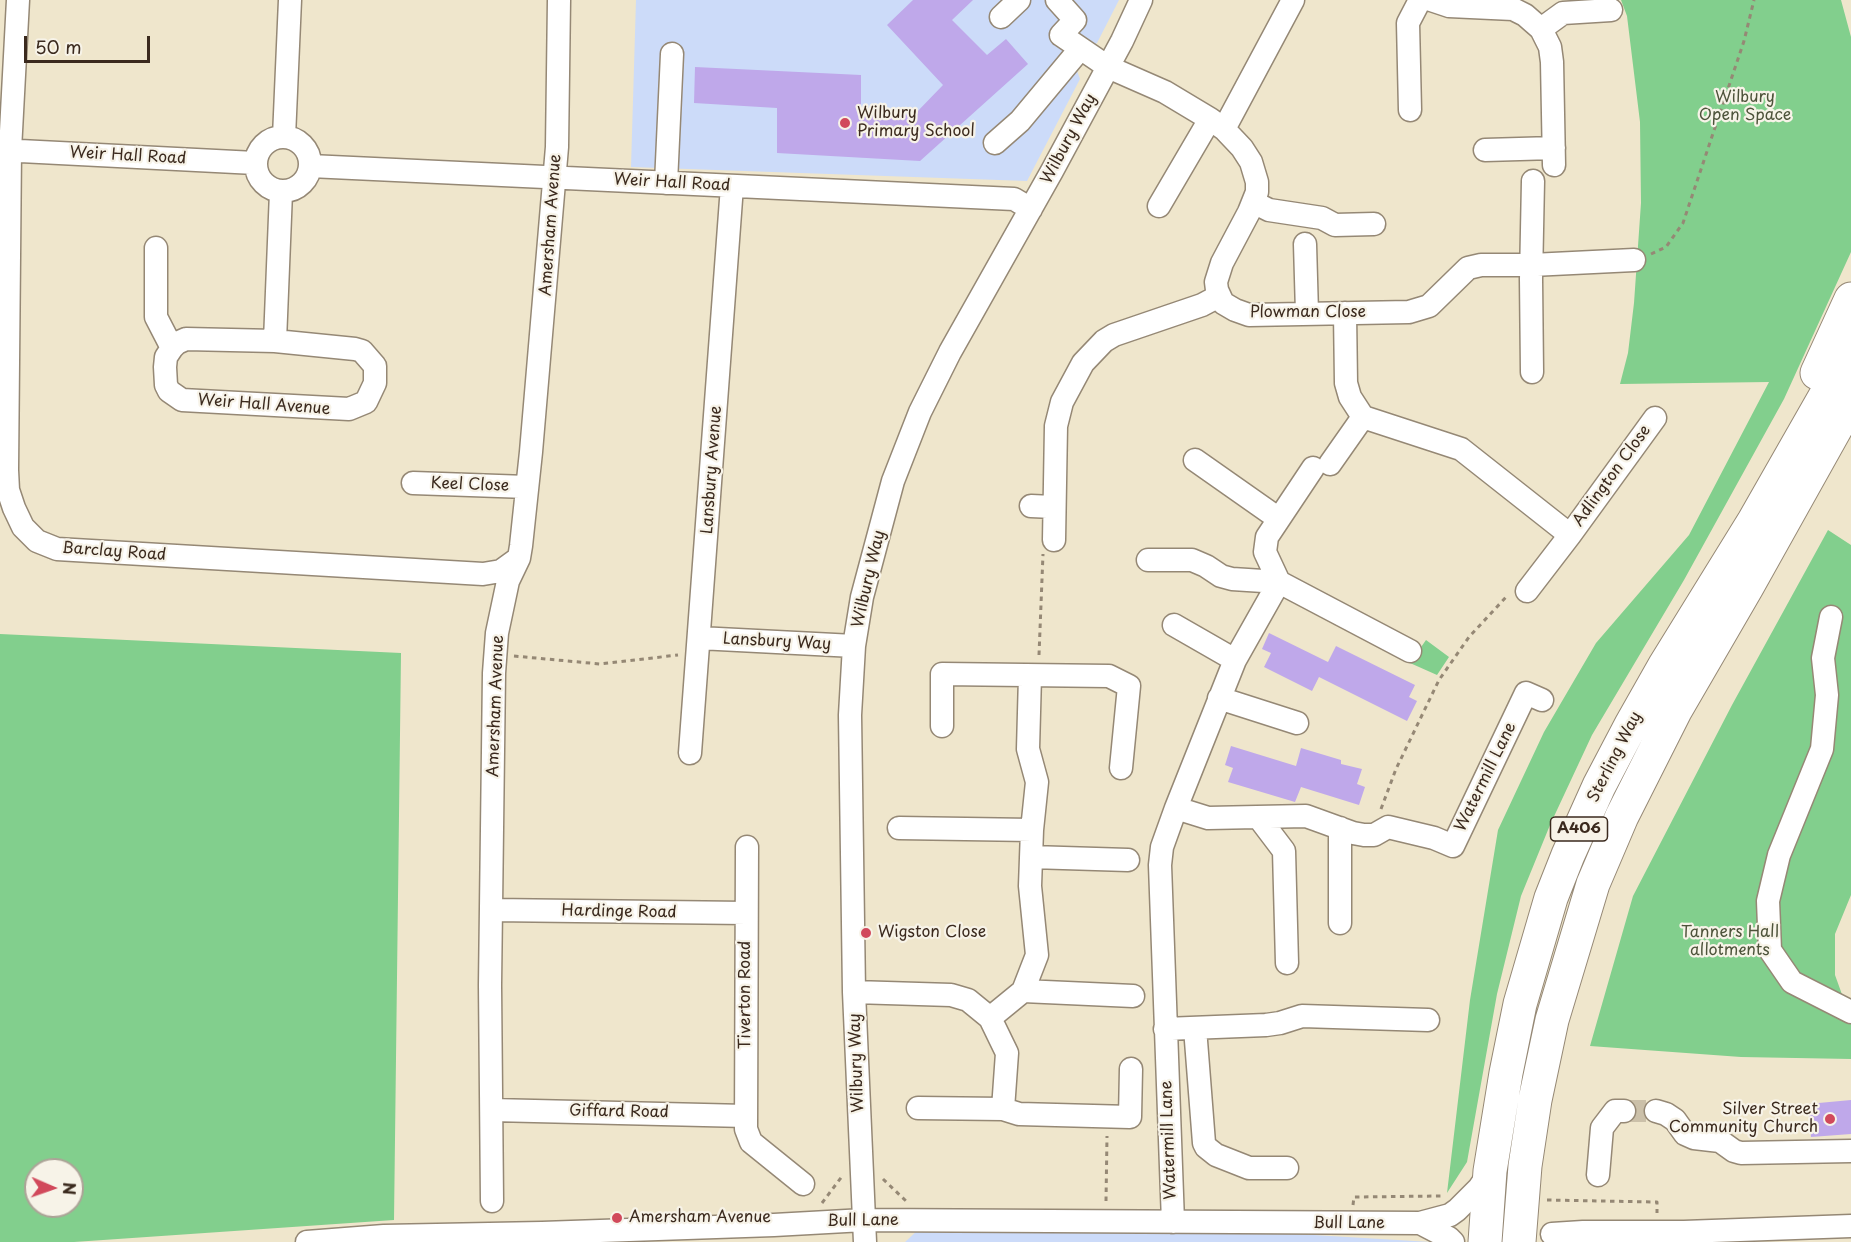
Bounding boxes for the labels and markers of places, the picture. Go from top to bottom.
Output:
place label: Wilbury Primary School [857,104,975,142]
marker: Wilbury Primary School [838,116,852,130]
place label: Wigston Close [878,923,986,943]
marker: Wigston Close [859,926,873,940]
place label: Silver Street Community Church [1669,1100,1818,1138]
marker: Silver Street Community Church [1823,1112,1837,1126]
place label: Amersham Avenue [629,1208,771,1228]
marker: Amersham Avenue [610,1211,624,1225]

